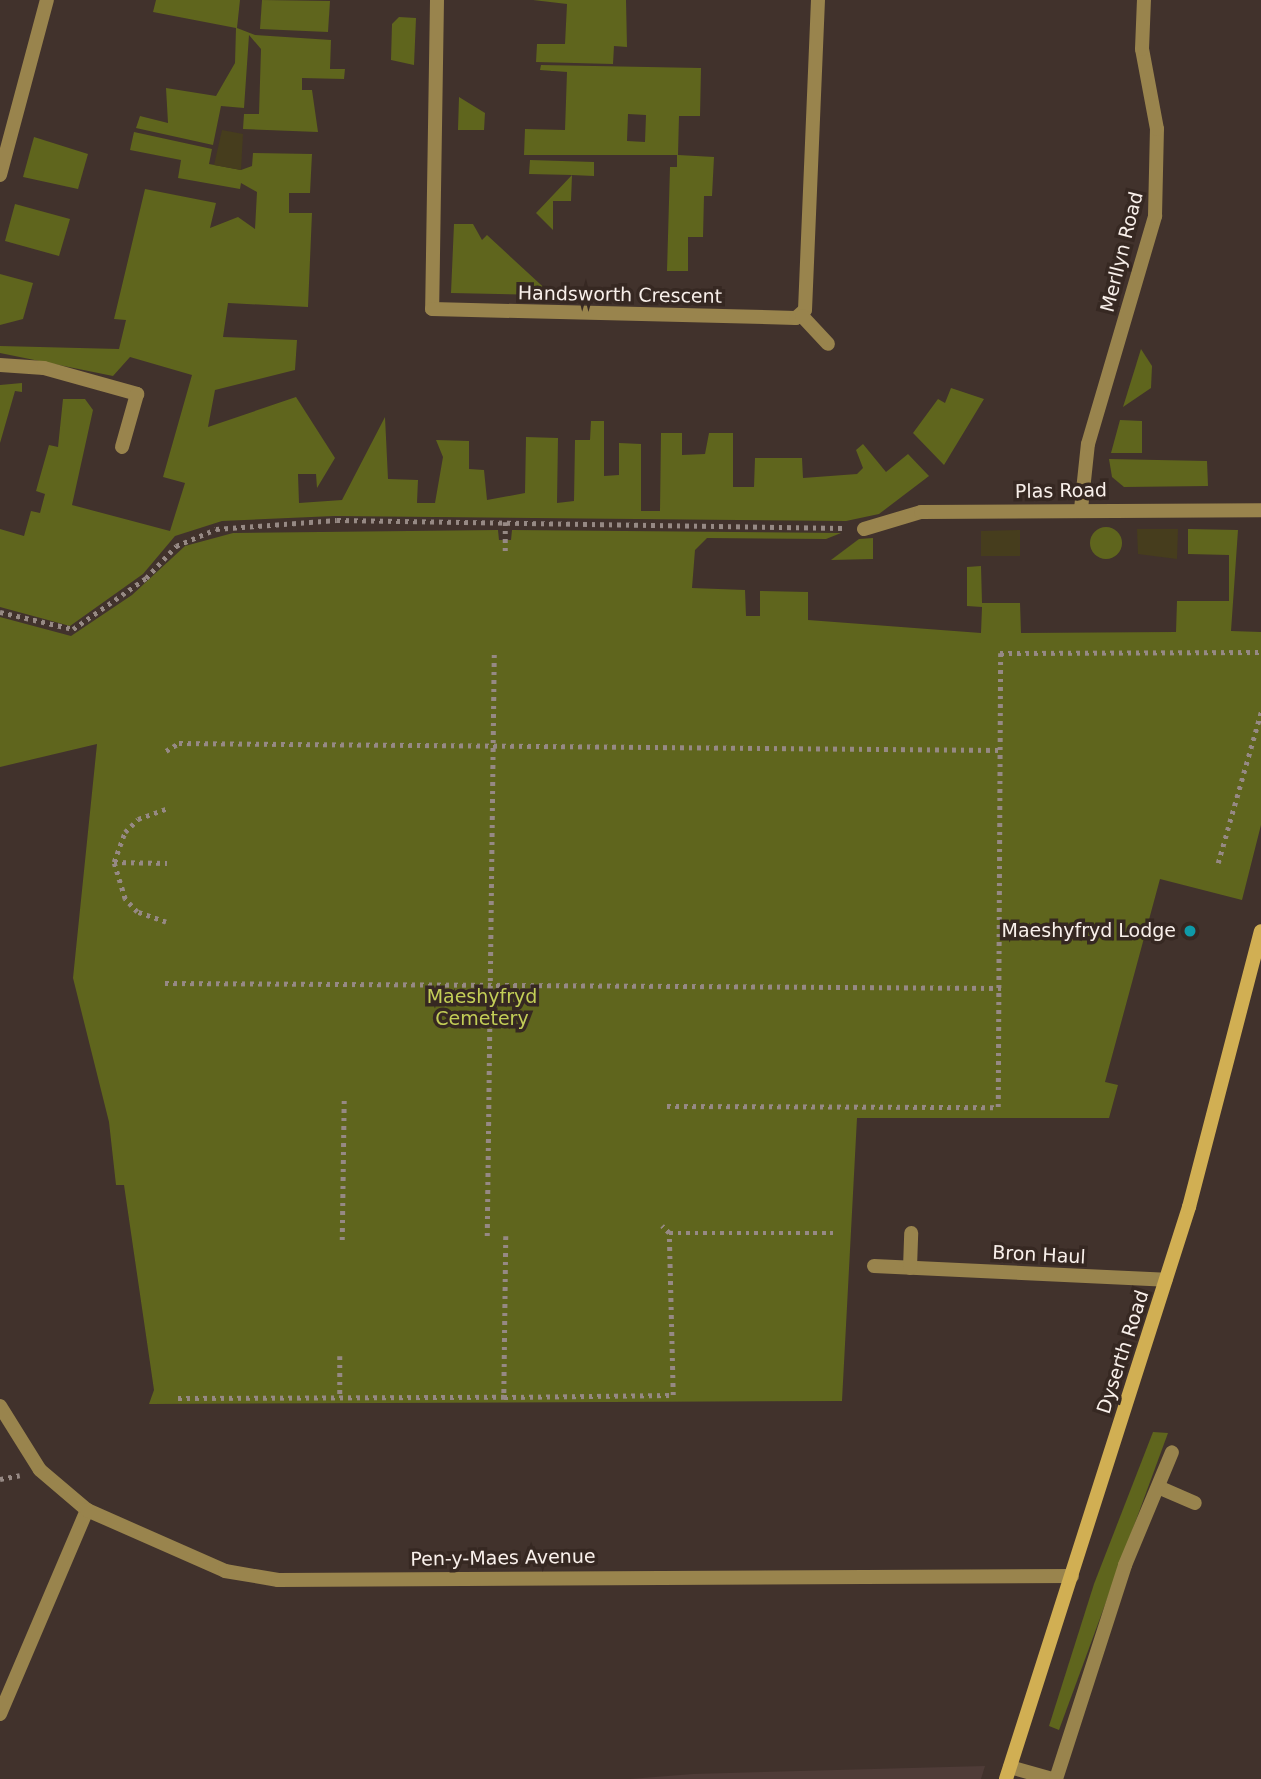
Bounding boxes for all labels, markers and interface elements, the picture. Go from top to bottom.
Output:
street label: Merllyn Road [1096,189,1148,315]
street label: Handsworth Crescent [518,282,722,308]
street label: Plas Road [1015,479,1107,503]
place label: Maeshyfryd Lodge [1002,920,1176,942]
marker: Maeshyfryd Lodge [1182,923,1198,939]
park label: Maeshyfryd Cemetery [427,986,537,1030]
street label: Bron Haul [992,1241,1086,1269]
street label: Dyserth Road [1092,1287,1154,1417]
street label: Pen-y-Maes Avenue [410,1545,596,1571]

